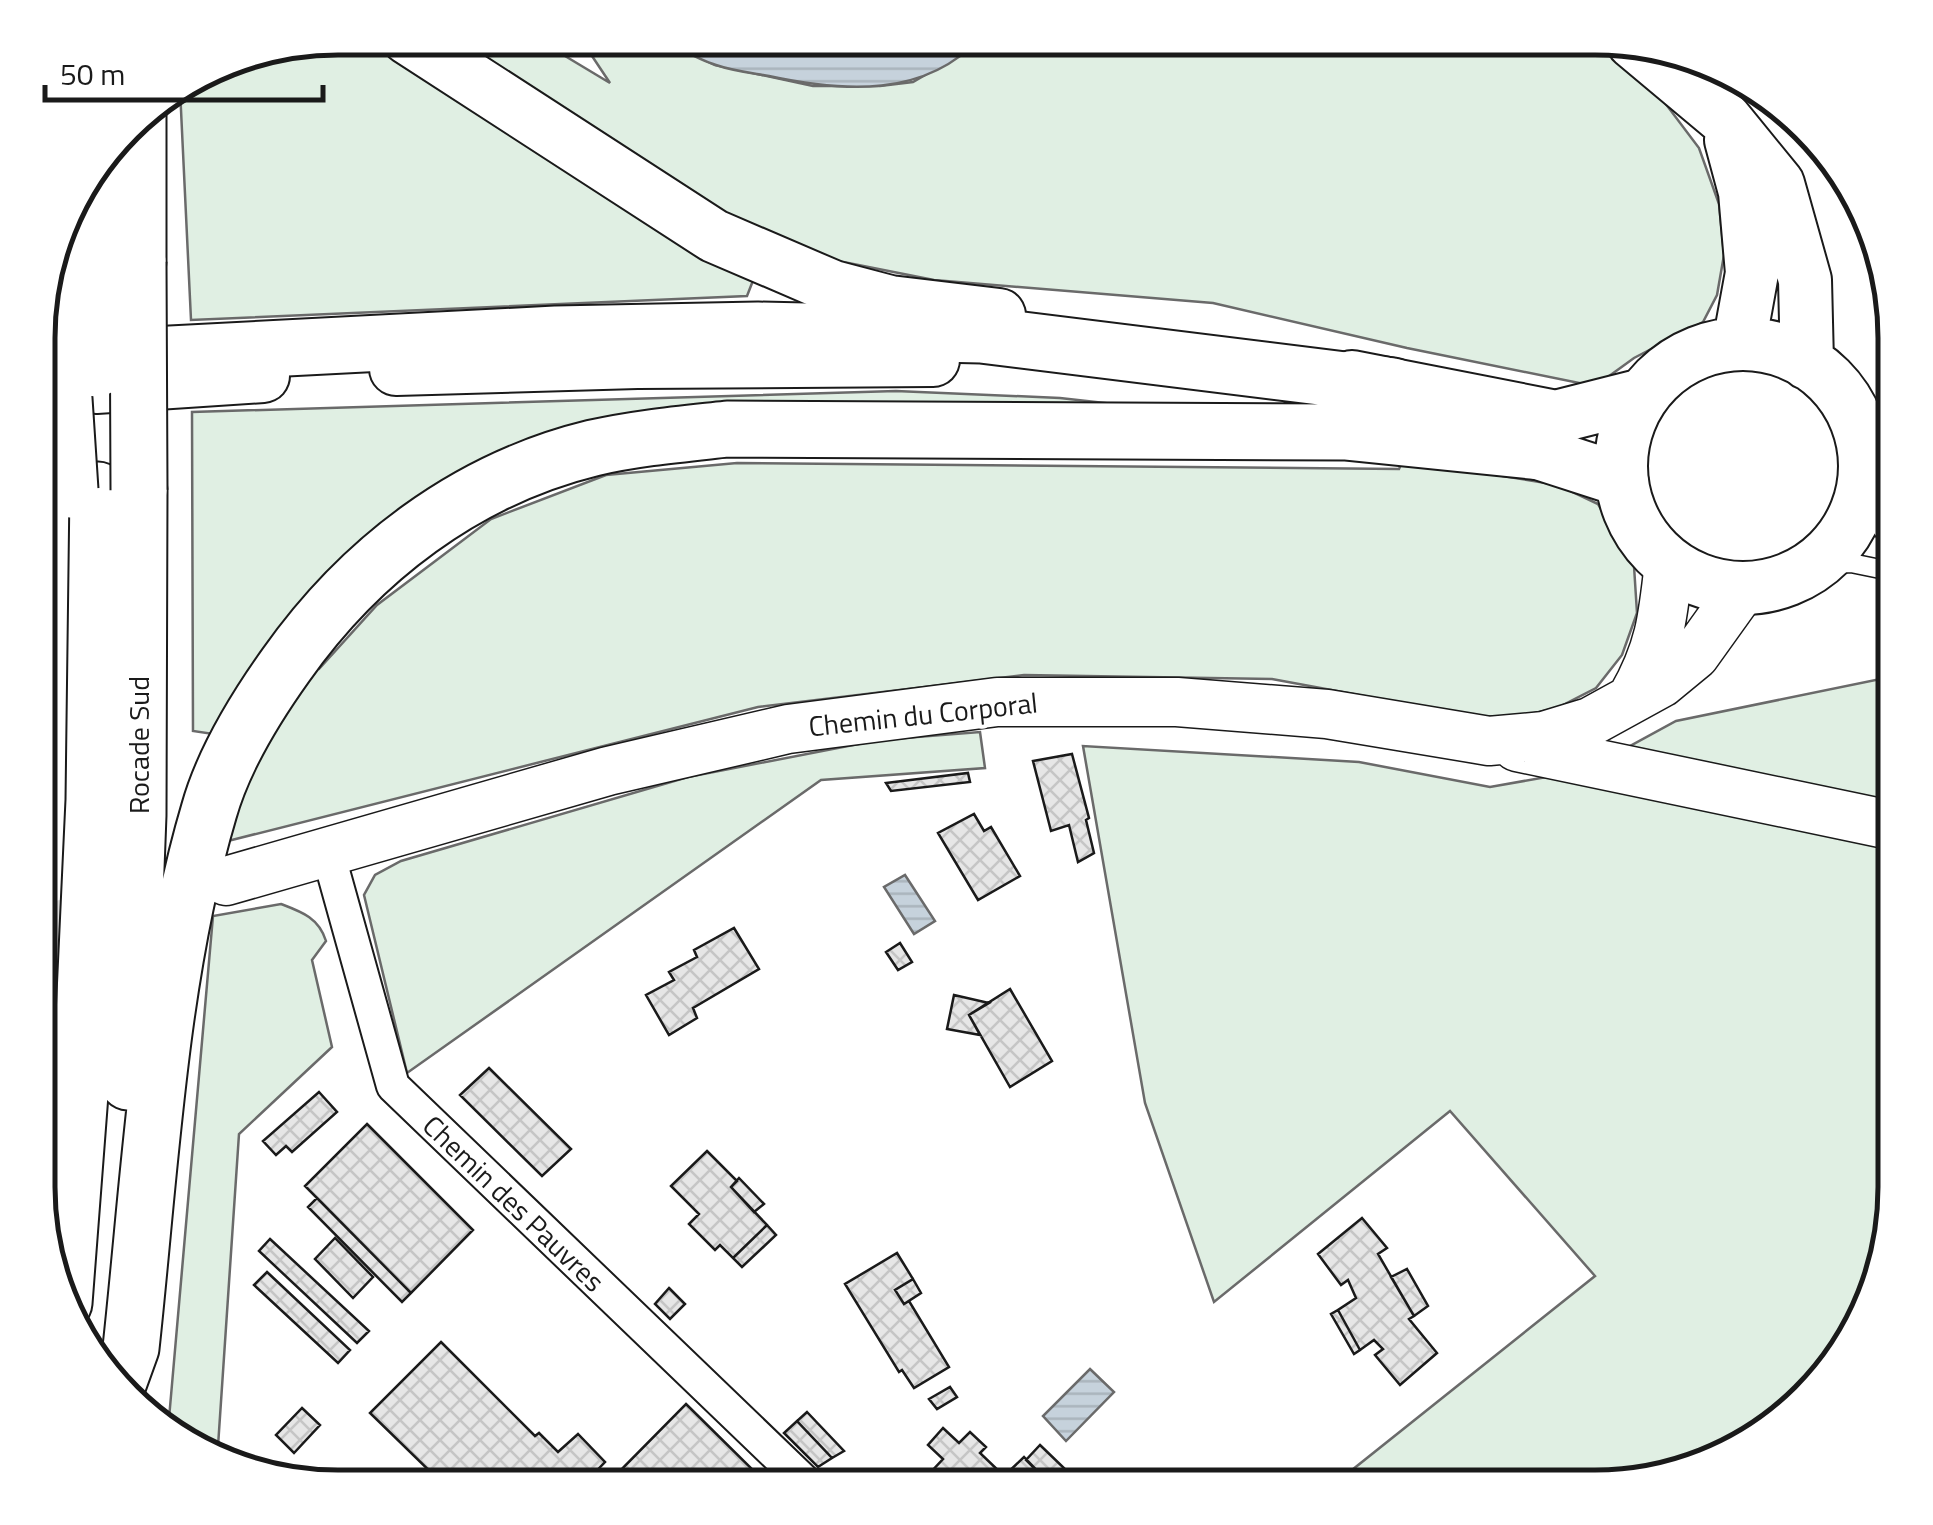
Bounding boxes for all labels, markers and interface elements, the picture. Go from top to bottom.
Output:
scale bar [45,40,322,102]
text: 50 m [60,51,125,97]
street label: Rocade Sud [117,676,160,814]
street label: Chemin du Corporal [806,681,1040,747]
street label: Chemin des Pauvres [413,1105,615,1301]

